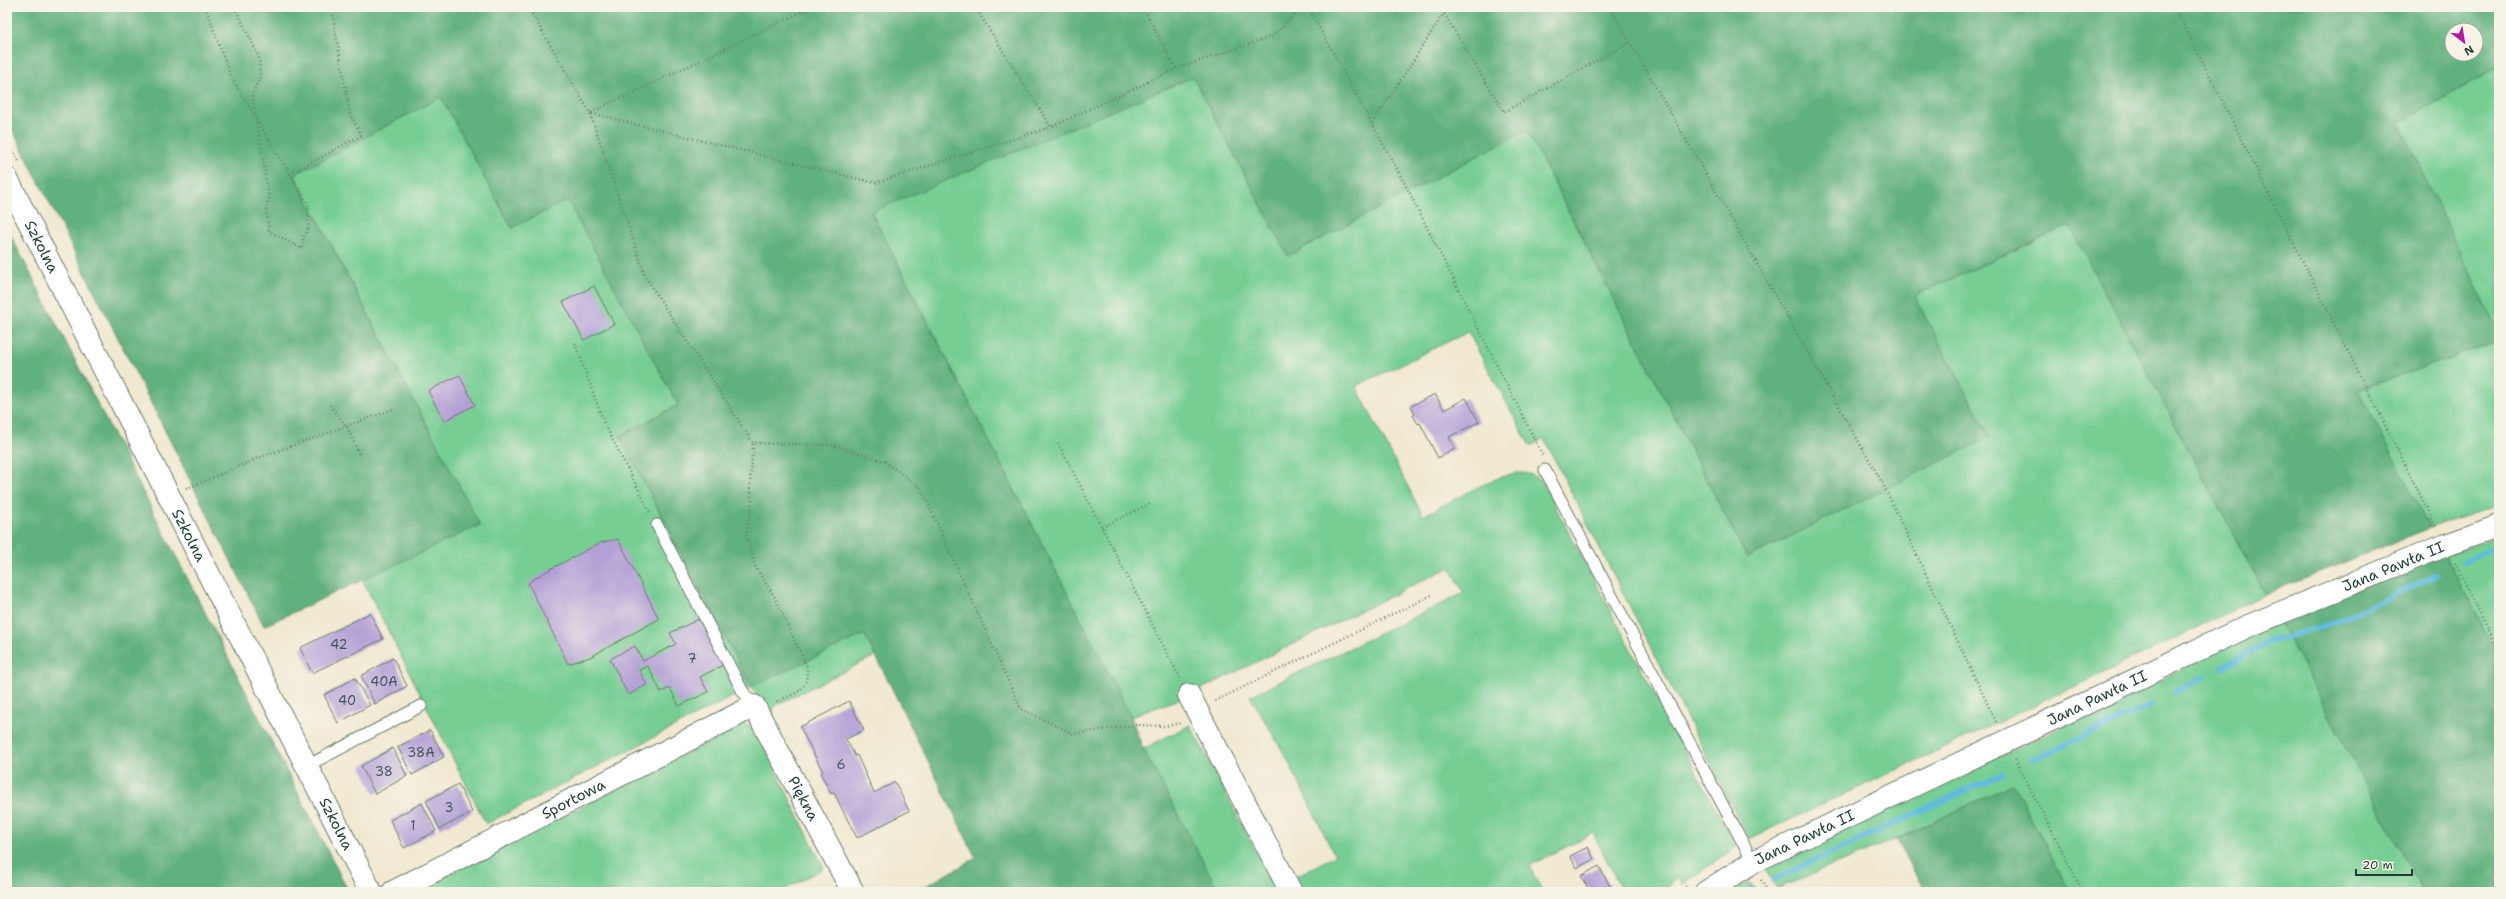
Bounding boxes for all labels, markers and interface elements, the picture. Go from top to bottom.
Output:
north arrow [2444,22,2484,62]
text: N [2461,41,2476,59]
street label: Szkolna [20,217,64,277]
street label: Szkolna [167,506,211,566]
street label: Jana Pawła II [2339,537,2447,596]
house number: 42 [330,636,348,653]
house number: 7 [687,650,697,667]
street label: Jana Pawła II [2044,666,2150,730]
house number: 40A [370,673,398,690]
house number: 40 [338,692,356,709]
house number: 38A [407,744,435,761]
house number: 6 [836,756,846,773]
house number: 38 [375,763,393,780]
street label: Piękna [783,773,824,825]
street label: Sportowa [538,774,609,824]
street label: Szkolna [314,794,358,854]
house number: 3 [444,799,454,816]
street label: Jana Pawła II [1751,805,1858,870]
house number: 1 [410,817,416,834]
scale bar [2356,851,2412,877]
text: 20 m [2362,857,2393,873]

